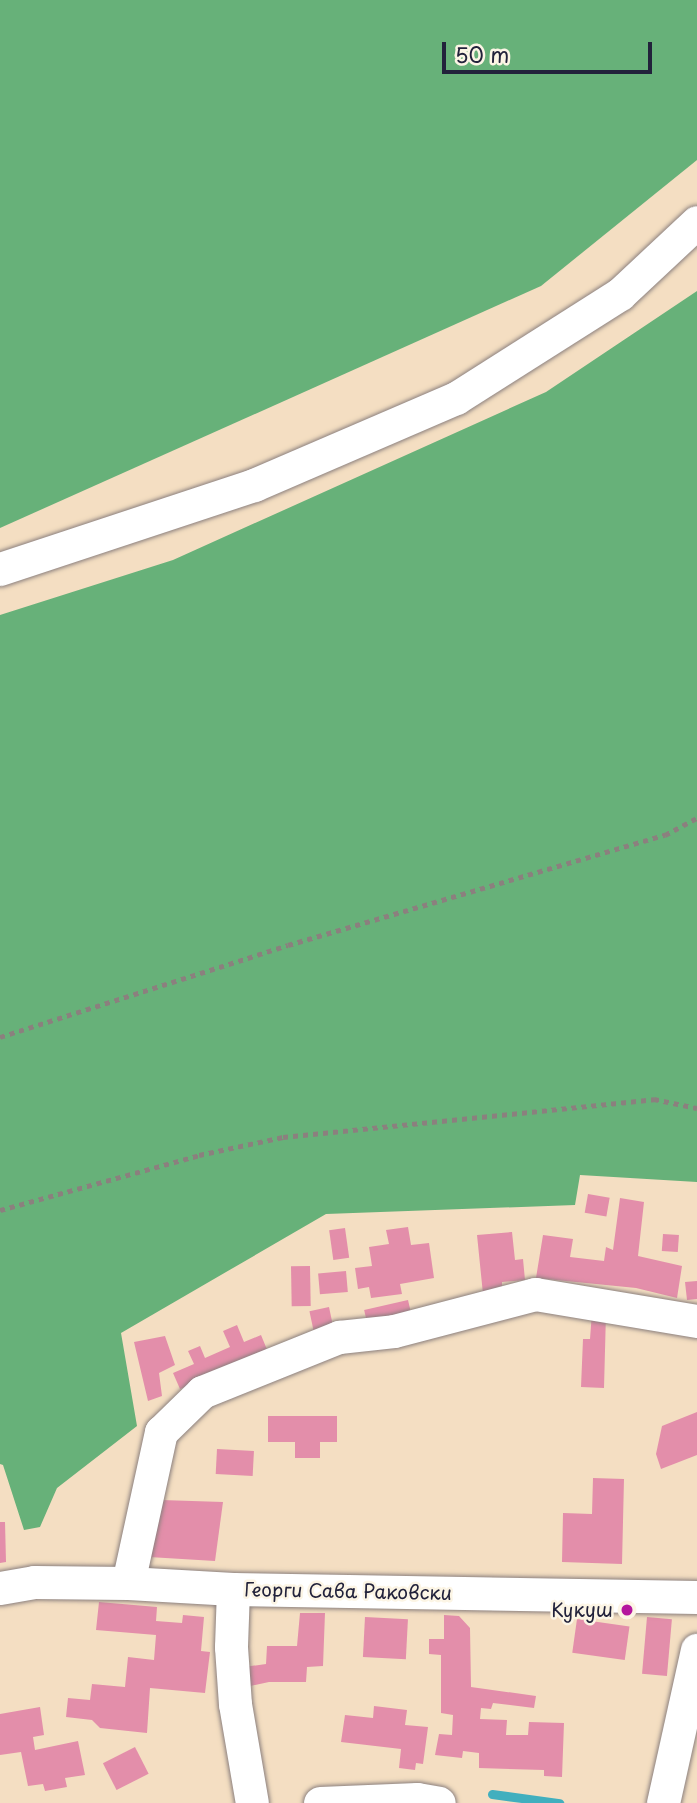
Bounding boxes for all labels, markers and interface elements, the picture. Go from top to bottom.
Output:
scale bar [445,28,655,72]
text: 50 m [455,38,509,70]
street label: Георги Сава Раковски [244,1578,452,1604]
place label: Кукуш [551,1599,613,1621]
marker: Кукуш [619,1602,635,1618]

